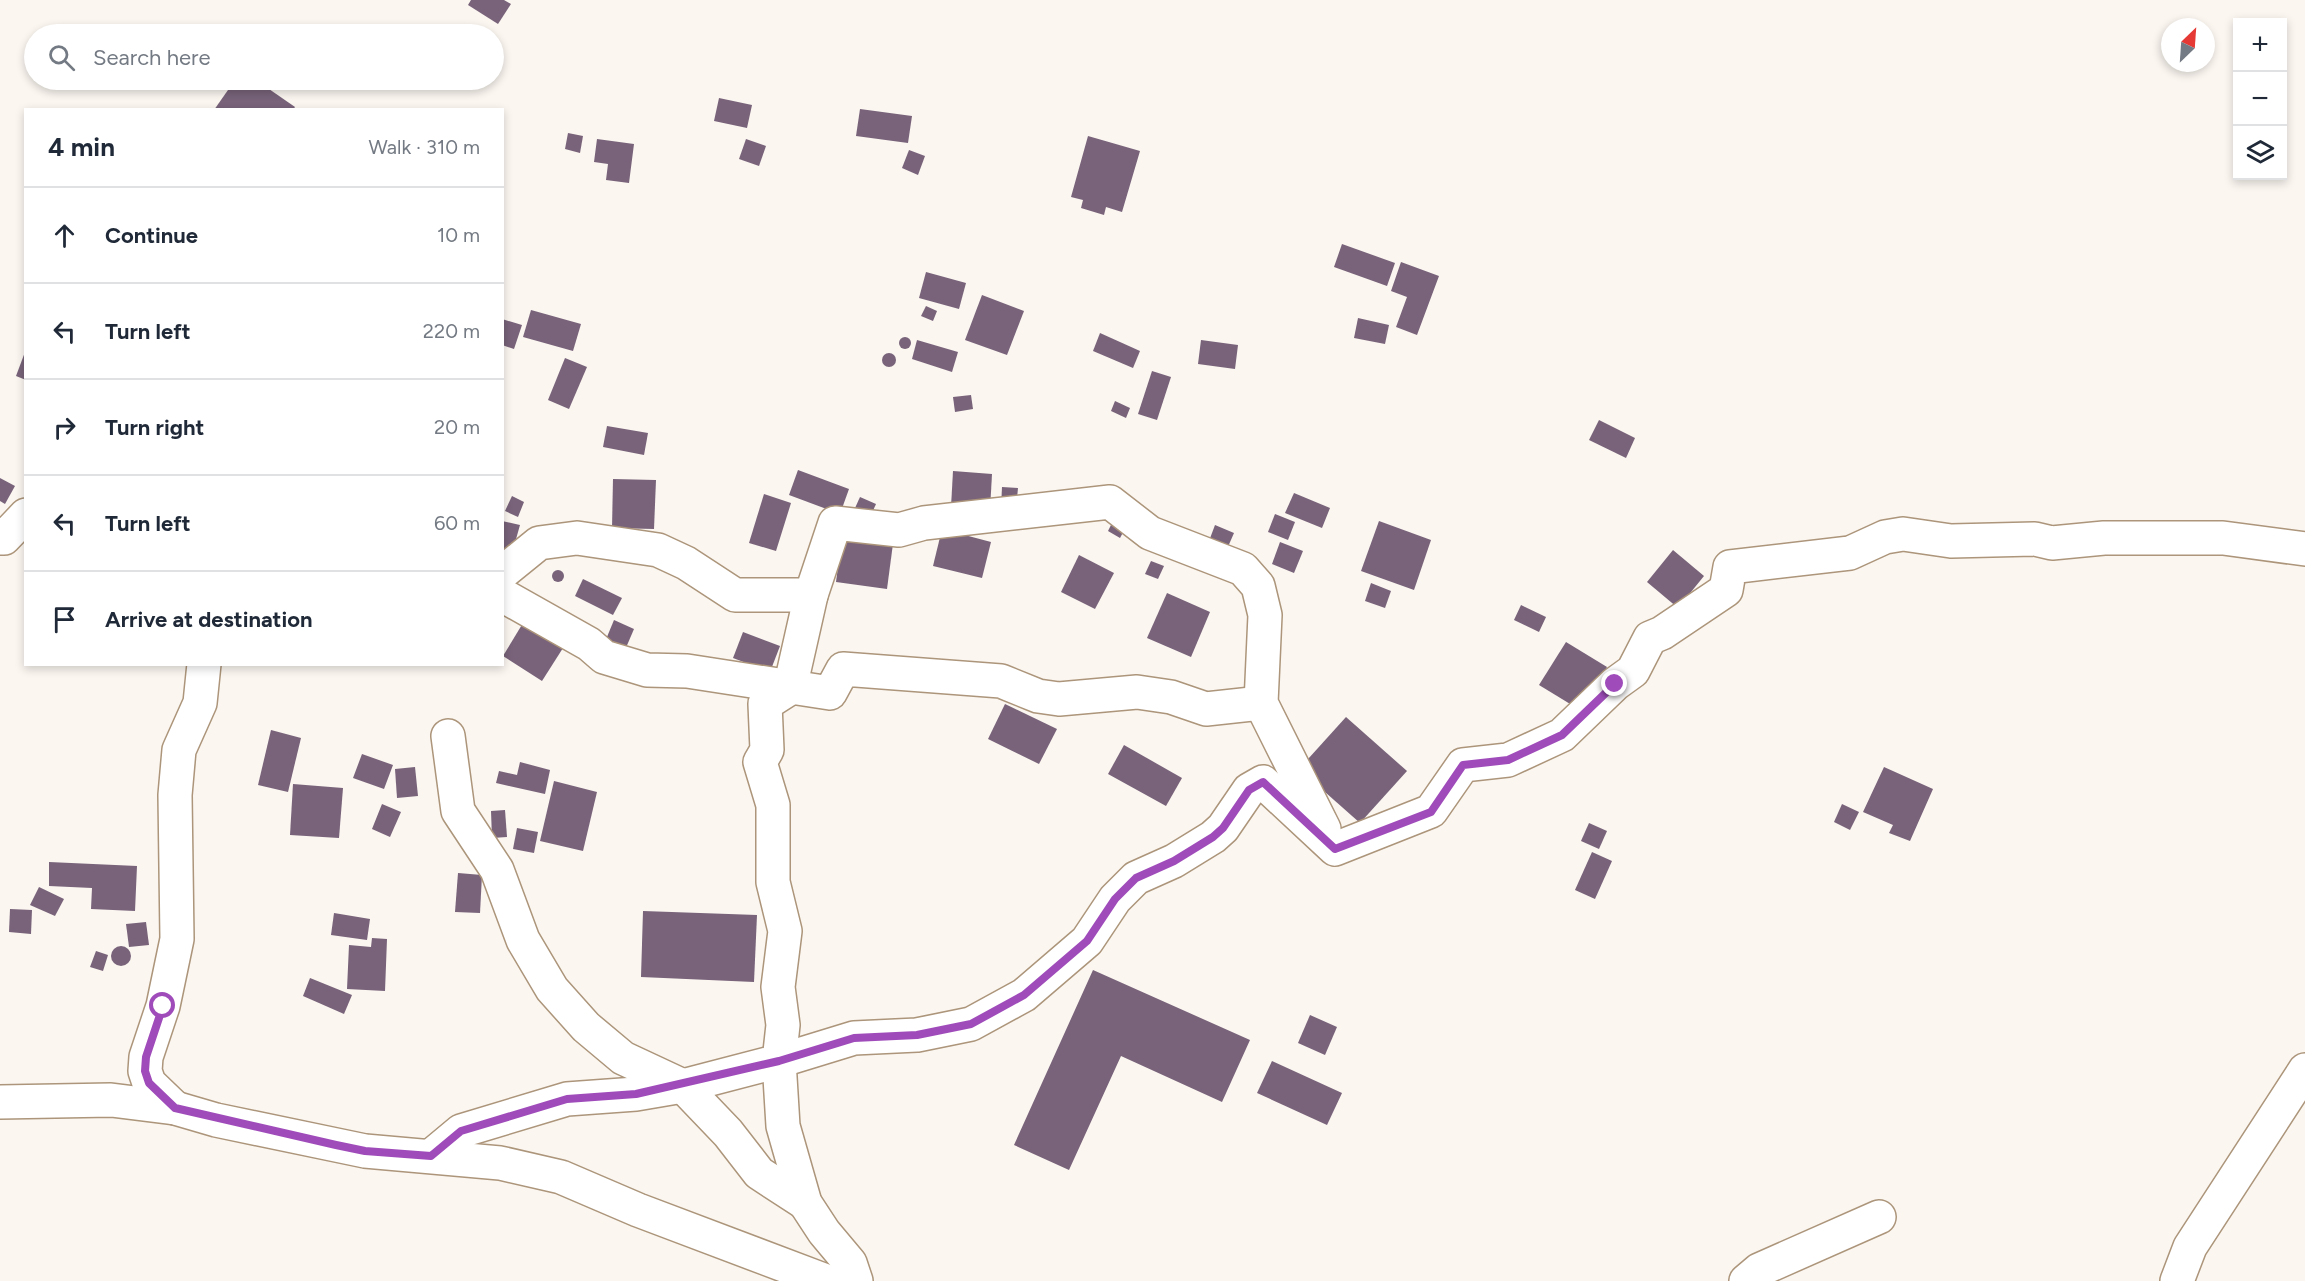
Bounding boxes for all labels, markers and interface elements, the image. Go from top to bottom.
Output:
north arrow [2161,18,2215,72]
map controls [2233,18,2287,180]
button: + [2233,18,2287,72]
search box [24,24,504,90]
icon: search [45,41,78,74]
text: Search here [93,44,211,71]
button: − [2233,72,2287,126]
button: layers [2233,126,2287,180]
text: 4 min [48,131,115,163]
text: Walk · 310 m [368,135,480,159]
icon: ahead [48,219,81,252]
text: Continue [105,222,198,249]
text: 10 m [437,223,480,247]
icon: left [48,315,81,348]
text: Turn left [105,318,191,345]
text: 220 m [423,319,480,343]
icon: right [48,411,81,444]
text: Turn right [105,414,204,441]
text: 20 m [434,415,480,439]
icon: left [48,507,81,540]
text: Turn left [105,510,191,537]
text: 60 m [434,511,480,535]
icon: arrive [48,603,81,636]
text: Arrive at destination [105,606,313,633]
route end [1601,670,1627,696]
route start [149,992,175,1018]

